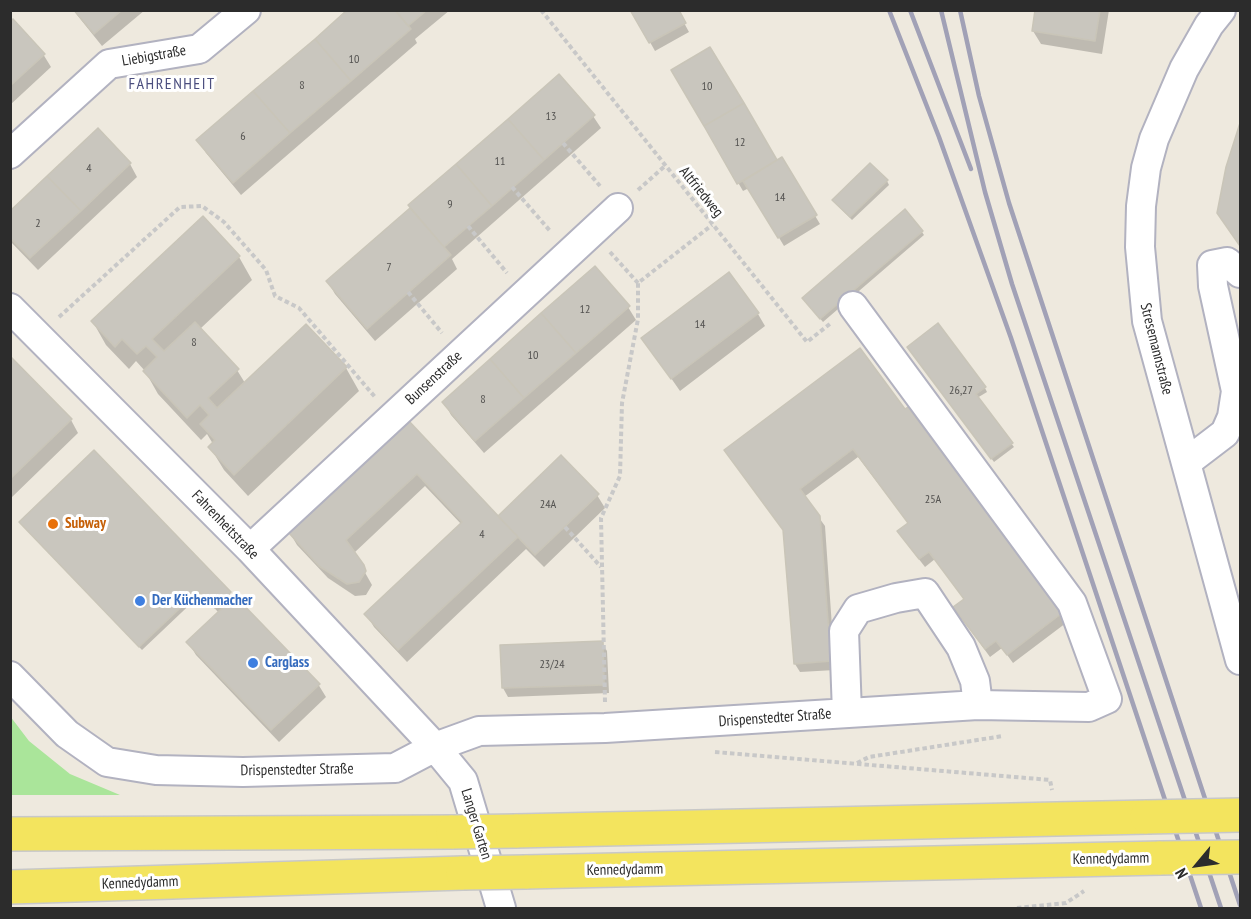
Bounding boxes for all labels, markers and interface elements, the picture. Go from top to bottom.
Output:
street label: Liebigstraße [121,42,187,70]
house number: 10 [349,53,359,67]
district label: FAHRENHEIT [128,74,216,94]
house number: 8 [299,79,305,93]
house number: 10 [702,80,712,94]
house number: 13 [546,110,556,124]
house number: 6 [240,130,246,144]
house number: 12 [735,136,745,150]
house number: 11 [495,155,505,169]
house number: 4 [86,162,92,176]
street label: Altfriedweg [675,163,727,221]
house number: 14 [775,191,785,205]
house number: 9 [447,198,453,212]
house number: 2 [35,217,41,231]
house number: 7 [386,261,392,275]
street label: Stresemannstraße [1136,301,1176,397]
house number: 12 [580,303,590,317]
house number: 14 [695,318,705,332]
house number: 8 [191,336,197,350]
street label: Bunsenstraße [402,347,466,409]
house number: 10 [528,349,538,363]
house number: 26,27 [949,384,973,398]
house number: 8 [480,393,486,407]
street label: Fahrenheitstraße [188,487,262,563]
house number: 25A [925,493,941,507]
house number: 24A [540,498,556,512]
place label: Subway [65,515,106,533]
marker: Subway [46,517,60,531]
house number: 4 [479,528,485,542]
place label: Der Küchenmacher [152,592,252,610]
marker: Der Küchenmacher [133,594,147,608]
place label: Carglass [265,654,309,672]
marker: Carglass [246,656,260,670]
house number: 23/24 [539,658,565,672]
street label: Drispenstedter Straße [718,705,832,731]
street label: Drispenstedter Straße [240,760,354,780]
street label: Langer Garten [457,786,495,862]
north arrow [1167,835,1227,895]
street label: Kennedydamm [1073,849,1149,869]
street label: Kennedydamm [587,860,663,880]
text: N [1170,865,1192,882]
street label: Kennedydamm [101,873,179,893]

